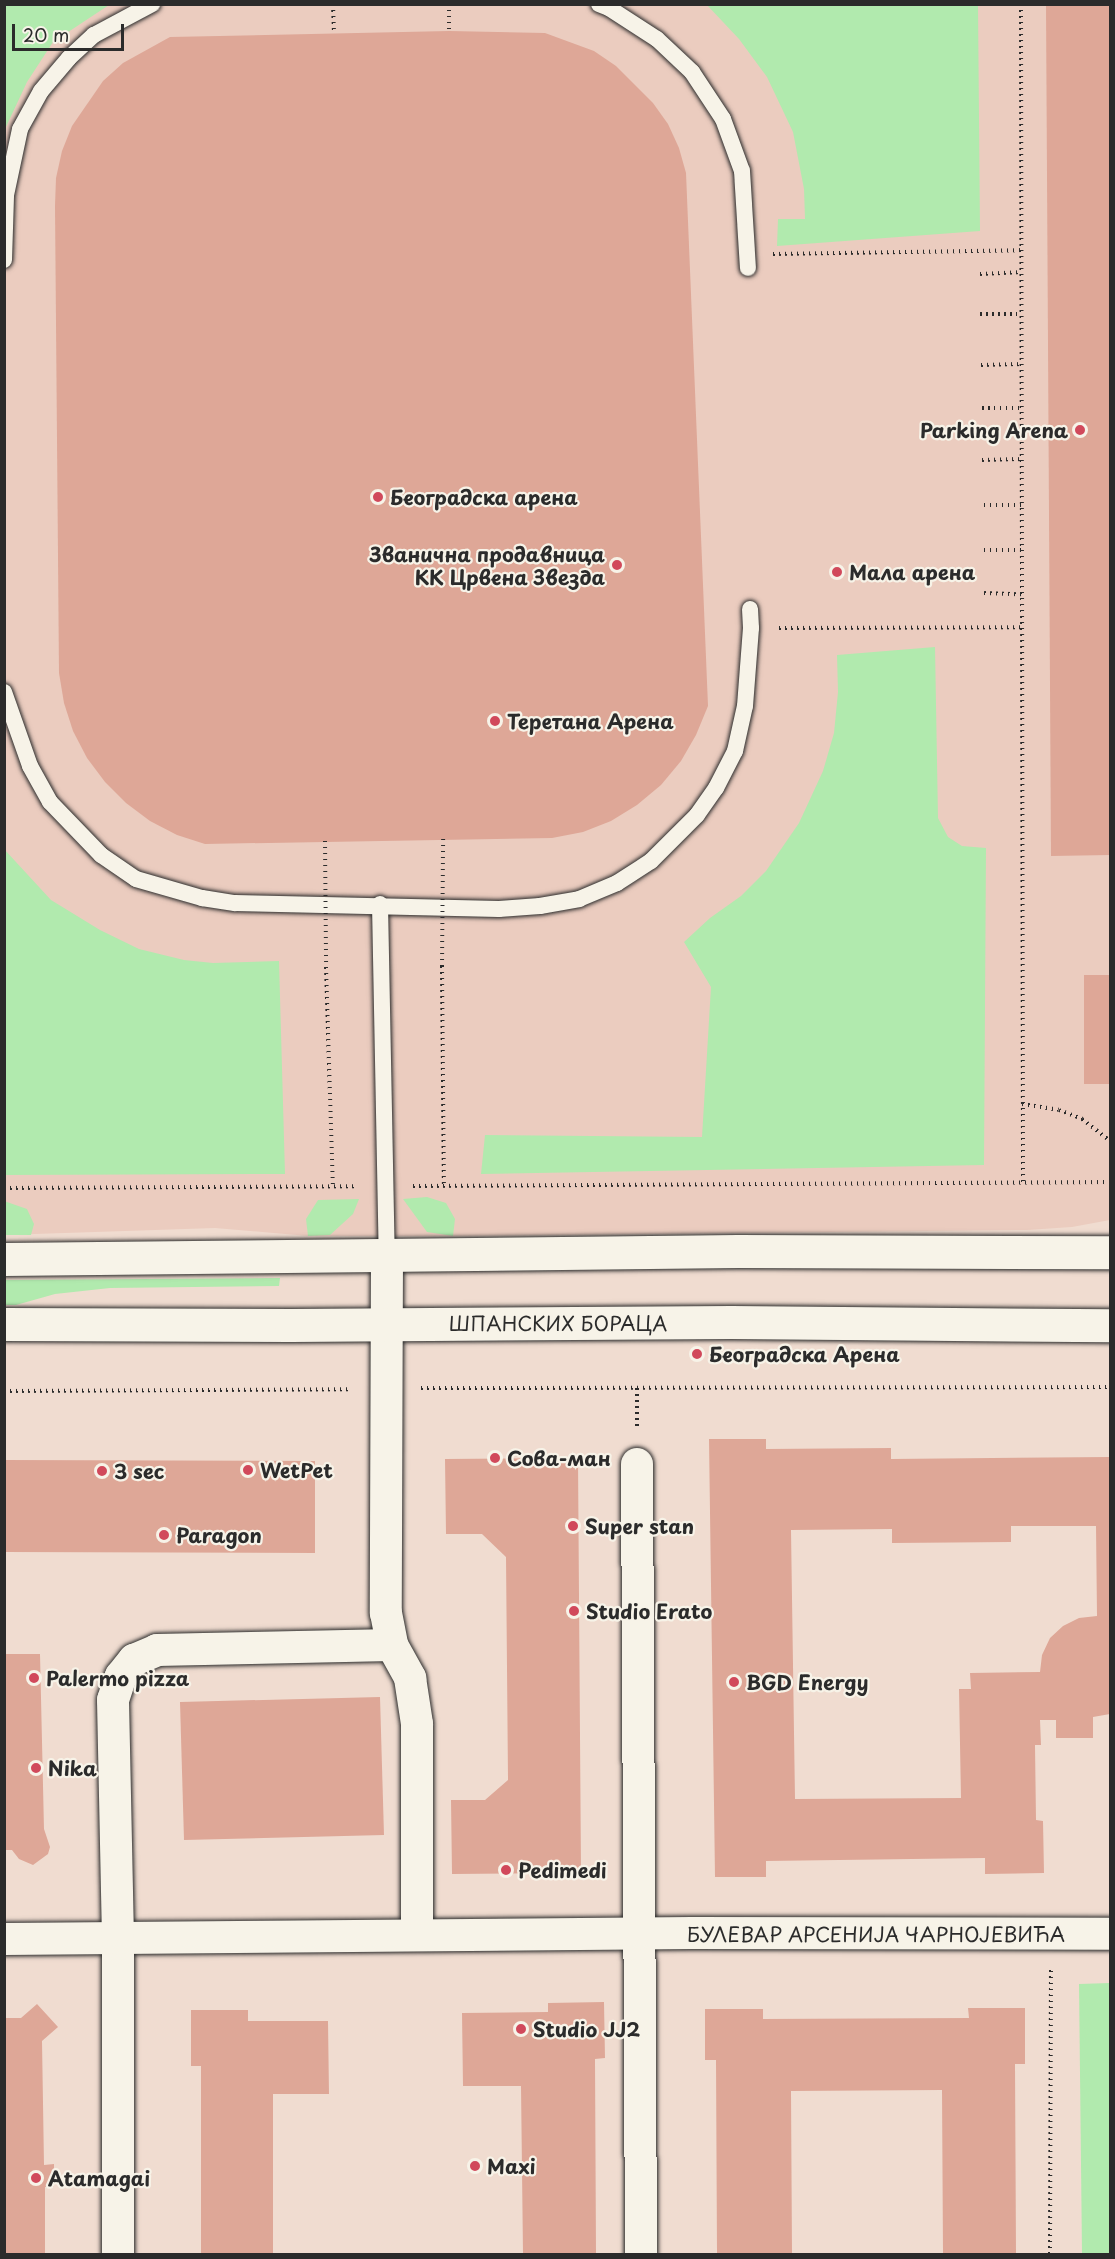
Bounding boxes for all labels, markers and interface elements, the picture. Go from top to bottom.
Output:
scale bar [15,12,128,50]
text: 20 m [23,21,69,48]
place label: Parking Arena [920,418,1068,442]
marker: Parking Arena [1073,423,1087,437]
place label: Београдска арена [390,485,579,509]
marker: Београдска арена [371,490,385,504]
place label: Званична продавница КК Црвена Звезда [369,542,605,589]
marker: Званична продавница КК Црвена Звезда [610,558,624,572]
place label: Мала арена [849,560,976,584]
marker: Мала арена [830,565,844,579]
place label: Теретана Арена [507,709,675,733]
marker: Теретана Арена [488,714,502,728]
street label: ШПАНСКИХ БОРАЦА [449,1311,667,1335]
place label: Београдска Арена [709,1342,902,1366]
marker: Београдска Арена [690,1347,704,1361]
place label: Сова-ман [507,1446,611,1470]
marker: Сова-ман [488,1451,502,1465]
place label: WetPet [260,1458,333,1482]
place label: 3 sec [114,1459,165,1483]
marker: WetPet [241,1463,255,1477]
marker: 3 sec [95,1464,109,1478]
place label: Super stan [585,1514,695,1538]
marker: Super stan [566,1519,580,1533]
place label: Paragon [176,1523,262,1547]
marker: Paragon [157,1528,171,1542]
place label: Studio Erato [586,1599,713,1623]
marker: Studio Erato [567,1604,581,1618]
place label: Palermo pizza [46,1666,190,1690]
place label: BGD Energy [746,1670,868,1694]
marker: Palermo pizza [27,1671,41,1685]
marker: BGD Energy [727,1675,741,1689]
place label: Nika [48,1756,97,1780]
marker: Nika [29,1761,43,1775]
place label: Pedimedi [518,1858,607,1882]
marker: Pedimedi [499,1863,513,1877]
street label: БУЛЕВАР АРСЕНИЈА ЧАРНОЈЕВИЋА [686,1922,1066,1946]
place label: Studio JJ2 [533,2017,641,2041]
marker: Studio JJ2 [514,2022,528,2036]
place label: Maxi [487,2154,536,2178]
marker: Maxi [468,2159,482,2173]
place label: Atamagai [48,2166,150,2190]
marker: Atamagai [29,2171,43,2185]

